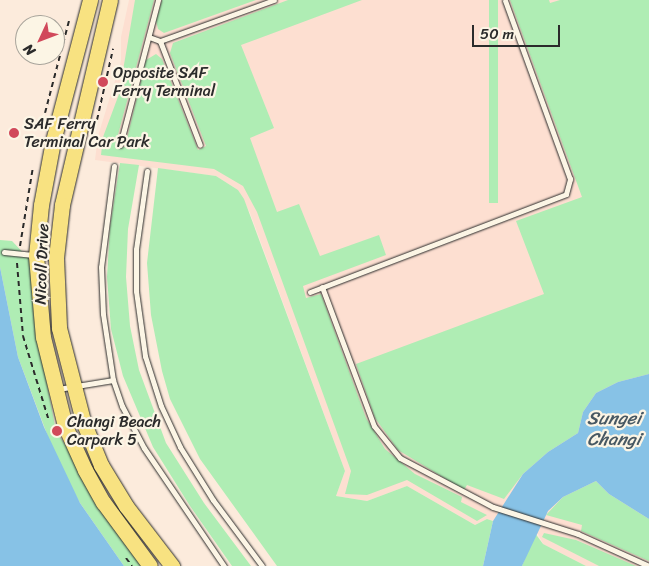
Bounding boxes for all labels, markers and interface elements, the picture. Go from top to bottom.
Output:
north arrow [15,15,65,65]
scale bar [474,15,562,47]
text: 50 m [480,21,514,47]
text: N [17,38,42,62]
place label: Opposite SAF Ferry Terminal [113,63,216,101]
marker: Opposite SAF Ferry Terminal [97,76,109,88]
place label: SAF Ferry Terminal Car Park [24,114,150,152]
marker: SAF Ferry Terminal Car Park [8,127,20,139]
street label: Nicoll Drive [31,223,53,305]
water label: Sungei Changi [587,408,641,450]
place label: Changi Beach Carpark 5 [67,412,161,450]
marker: Changi Beach Carpark 5 [51,425,63,437]

